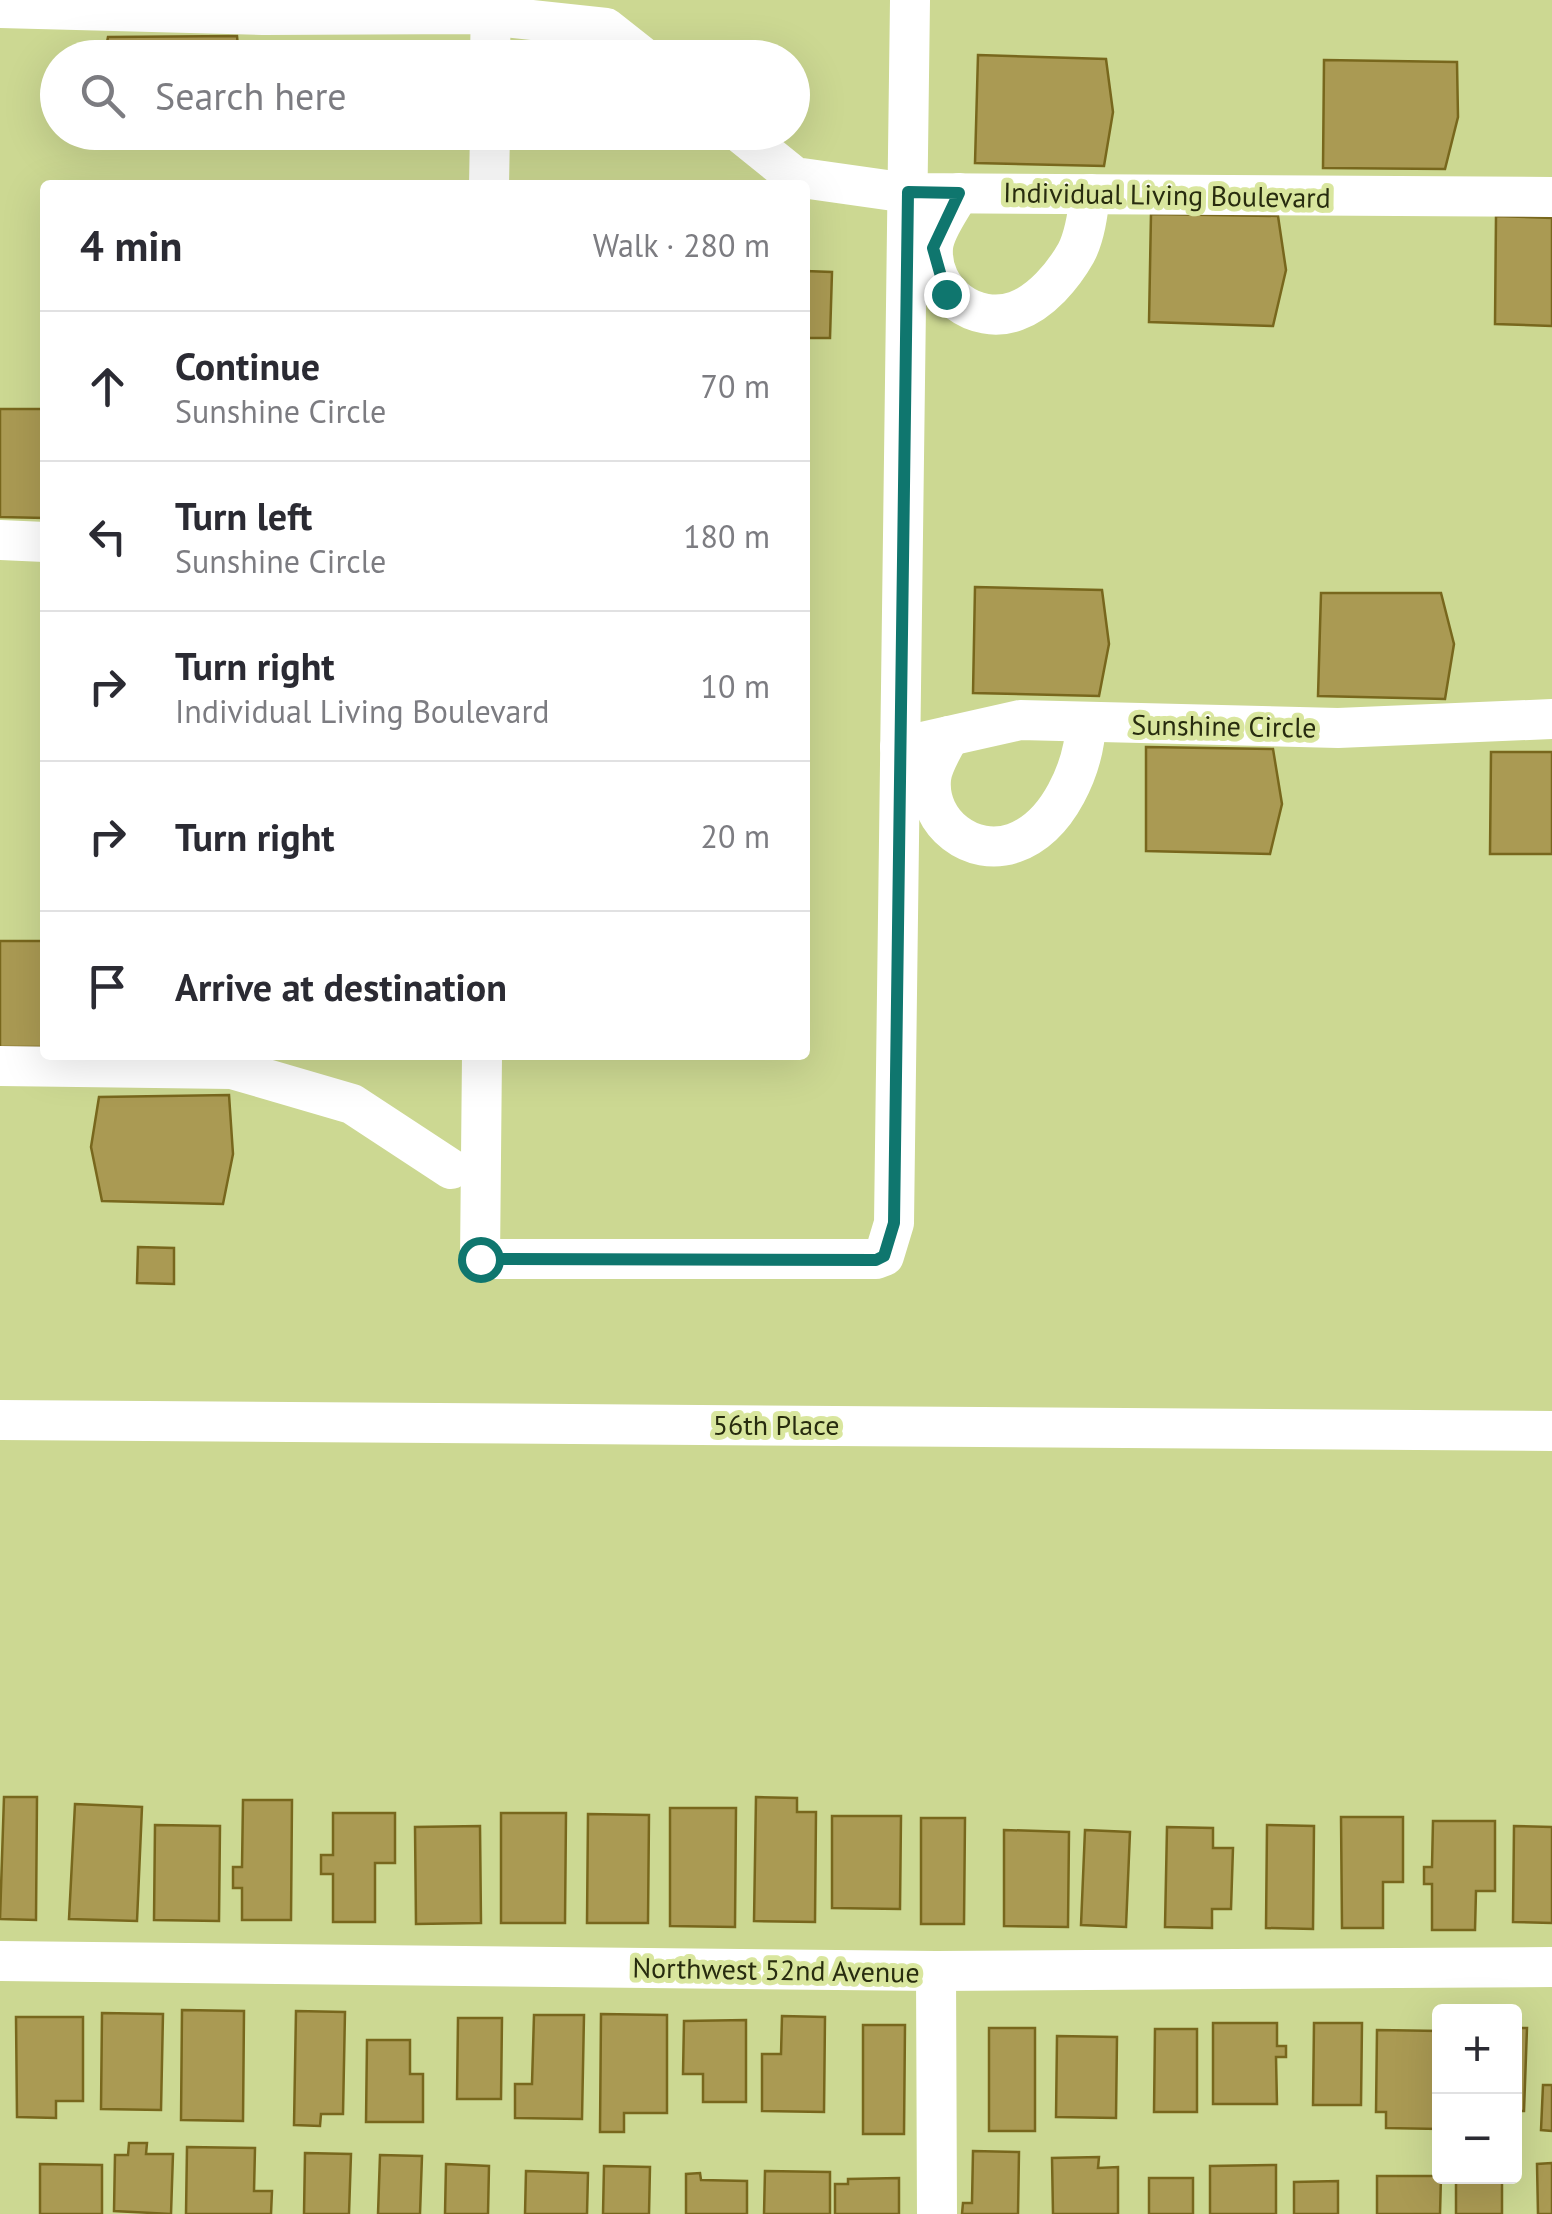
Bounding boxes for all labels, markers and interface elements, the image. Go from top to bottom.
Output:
search box [40,40,810,150]
icon: search [75,68,130,123]
text: Search here [155,71,347,120]
street label: Individual Living Boulevard [1003,173,1331,216]
text: 4 min [80,218,182,273]
text: Walk · 280 m [593,224,770,266]
route end [924,272,970,318]
text: Continue [175,341,320,390]
icon: ahead [80,359,135,414]
text: 70 m [701,365,770,407]
text: Sunshine Circle [175,390,386,432]
text: Turn left [175,491,312,540]
icon: left [80,509,135,564]
text: 180 m [683,515,770,557]
text: Sunshine Circle [175,540,386,582]
text: Turn right [175,641,335,690]
icon: right [80,659,135,714]
text: 10 m [701,665,770,707]
text: Individual Living Boulevard [175,690,550,732]
street label: Sunshine Circle [1131,705,1317,746]
icon: right [80,809,135,864]
text: Turn right [175,812,335,861]
text: 20 m [701,815,770,857]
icon: arrive [80,959,135,1014]
text: Arrive at destination [175,962,507,1011]
route start [458,1237,504,1283]
street label: 56th Place [713,1406,839,1443]
street label: Northwest 52nd Avenue [632,1948,920,1991]
map controls [1432,2004,1522,2184]
button: + [1432,2004,1522,2094]
button: − [1432,2094,1522,2184]

